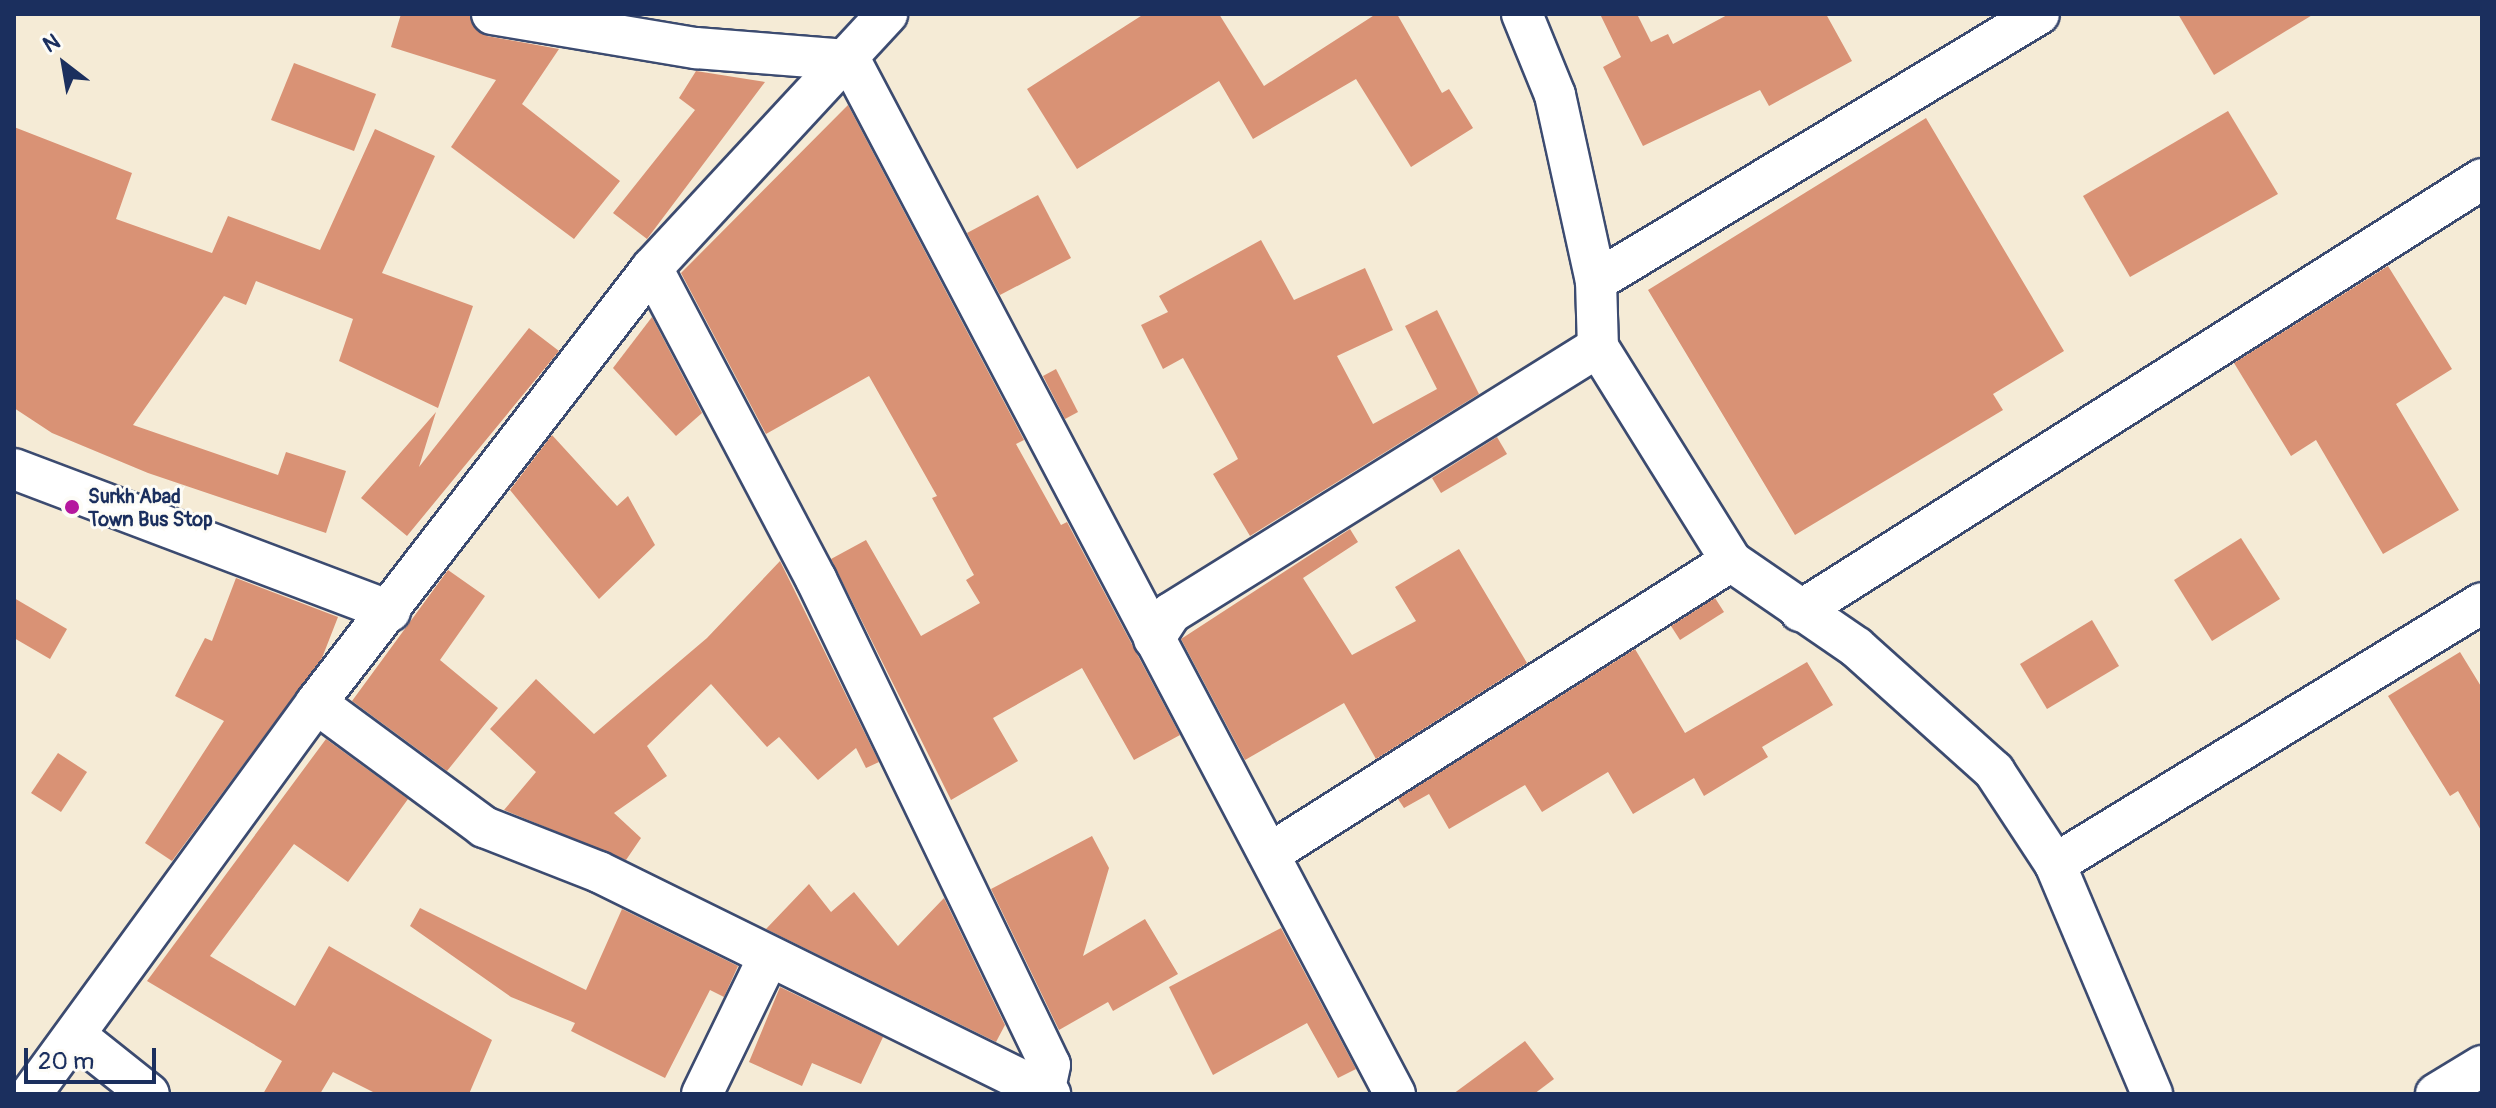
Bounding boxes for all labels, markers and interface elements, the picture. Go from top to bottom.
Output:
north arrow [24,24,104,104]
text: N [38,28,65,59]
place label: Surkh Abad Town Bus Stop [88,484,213,531]
marker: Surkh Abad Town Bus Stop [63,498,81,516]
scale bar [28,1032,160,1082]
text: 20 m [38,1047,94,1076]

